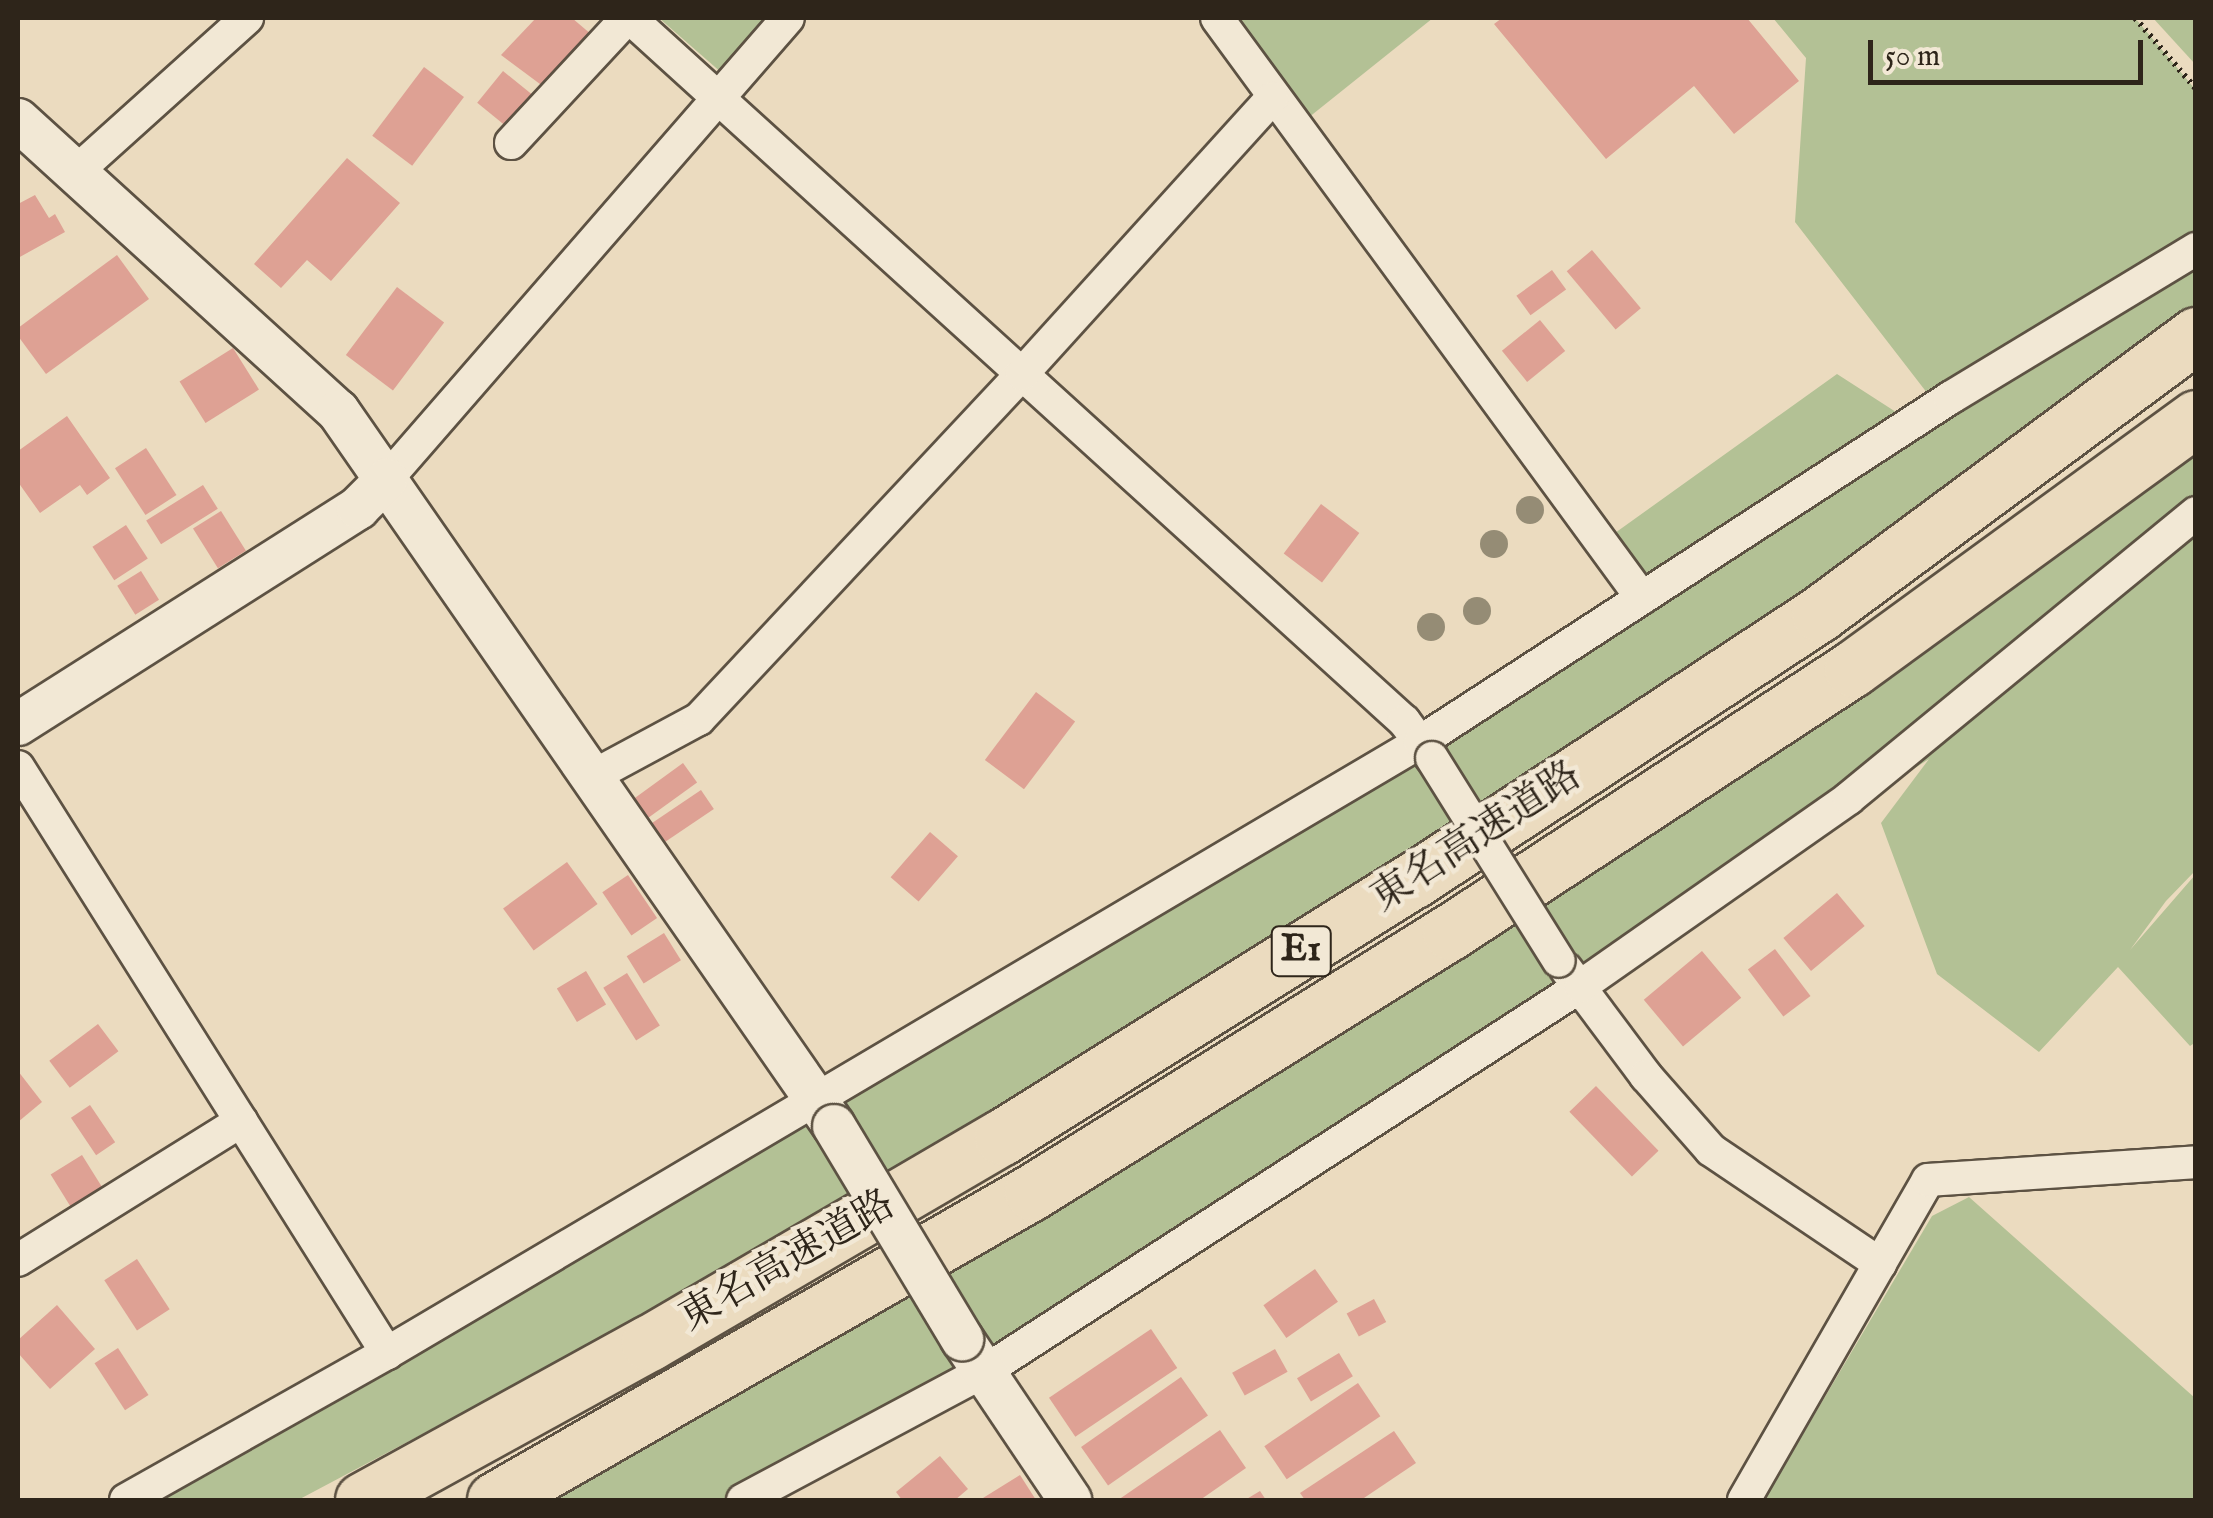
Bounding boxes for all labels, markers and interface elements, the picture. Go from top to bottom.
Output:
scale bar [1873,20,2148,82]
text: 50 m [1885,38,1940,76]
street label: 東名高速道路 [1363,753,1591,923]
road number: E1 [1268,918,1334,984]
street label: 東名高速道路 [672,1181,904,1343]

